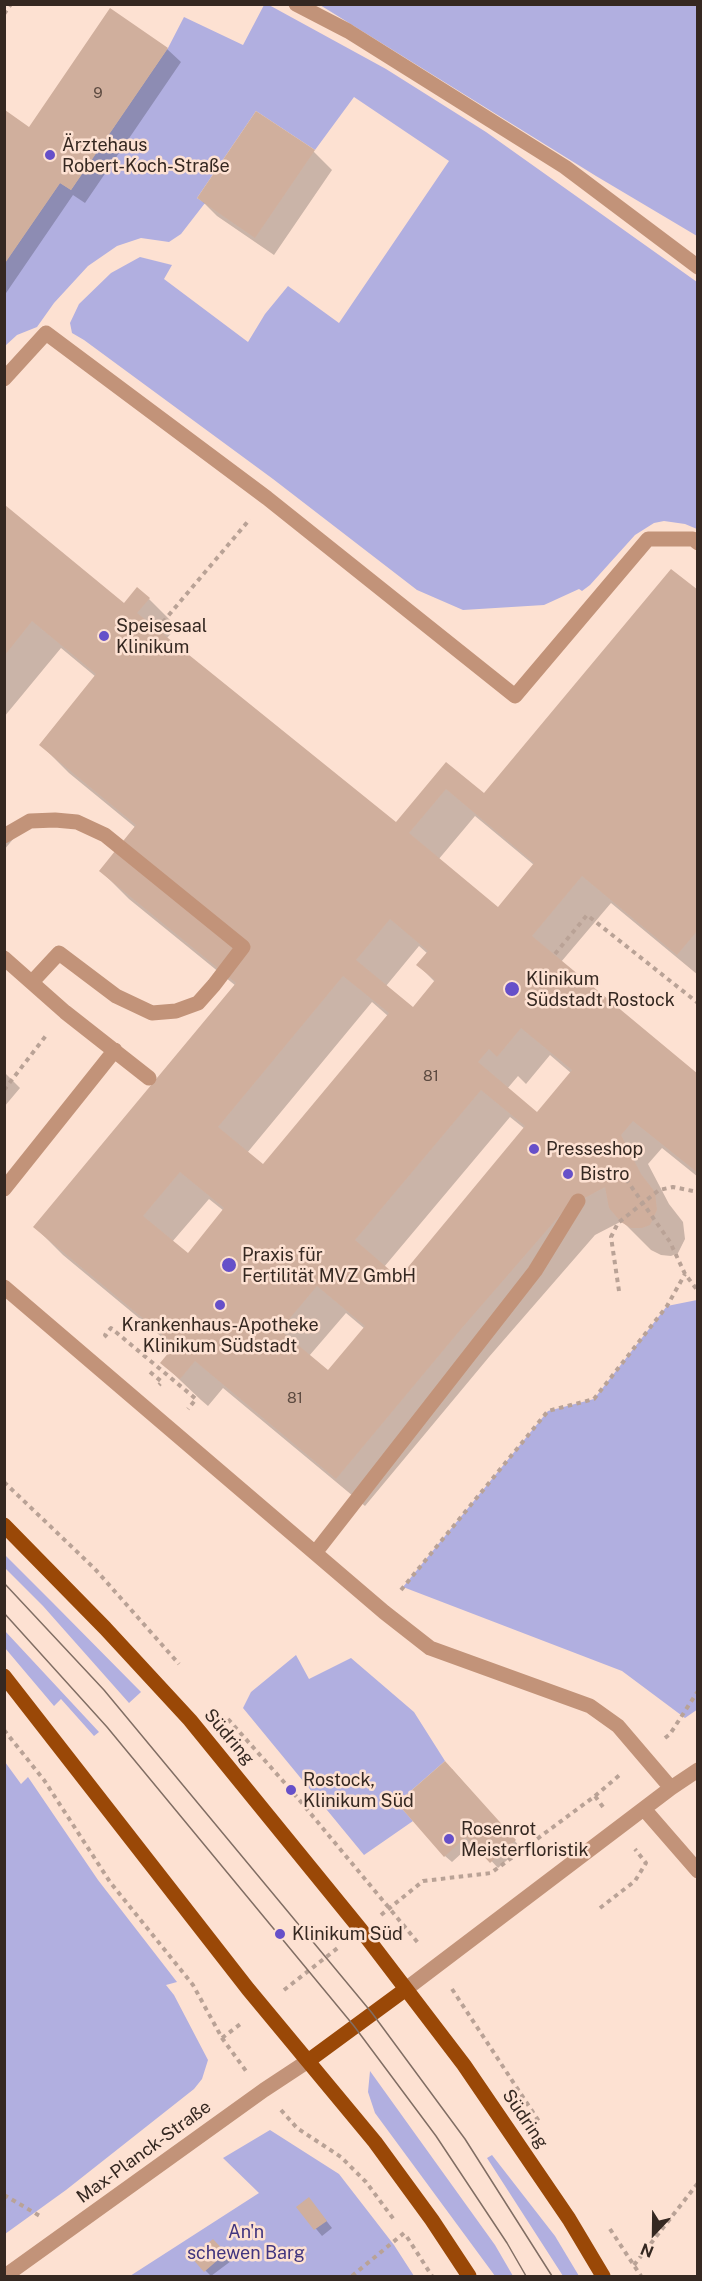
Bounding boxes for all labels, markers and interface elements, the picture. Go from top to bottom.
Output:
house number: 9 [93,84,103,102]
place label: Ärztehaus Robert-Koch-Straße [62,134,230,176]
marker: Ärztehaus Robert-Koch-Straße [43,148,57,162]
place label: Speisesaal Klinikum [116,615,207,658]
marker: Speisesaal Klinikum [97,629,111,643]
place label: Klinikum Südstadt Rostock [526,968,675,1010]
marker: Klinikum Südstadt Rostock [503,980,521,998]
house number: 81 [423,1067,439,1085]
place label: Presseshop [546,1138,643,1160]
marker: Presseshop [527,1142,541,1156]
place label: Bistro [580,1163,629,1185]
marker: Bistro [561,1167,575,1181]
place label: Praxis für Fertilität MVZ GmbH [242,1244,416,1286]
marker: Praxis für Fertilität MVZ GmbH [220,1256,238,1274]
marker: Krankenhaus-Apotheke Klinikum Südstadt [213,1298,227,1312]
place label: Krankenhaus-Apotheke Klinikum Südstadt [121,1314,319,1356]
house number: 81 [287,1389,303,1407]
street label: Südring [199,1705,259,1769]
place label: Rostock, Klinikum Süd [303,1769,414,1812]
marker: Rostock, Klinikum Süd [284,1783,298,1797]
place label: Rosenrot Meisterfloristik [461,1818,588,1860]
marker: Rosenrot Meisterfloristik [442,1832,456,1846]
place label: Klinikum Süd [292,1923,403,1945]
marker: Klinikum Süd [273,1927,287,1941]
street label: Südring [497,2085,553,2153]
street label: Max-Planck-Straße [73,2096,215,2208]
north arrow [624,2203,684,2263]
park label: An'n schewen Barg [187,2221,305,2264]
text: N [638,2239,656,2261]

